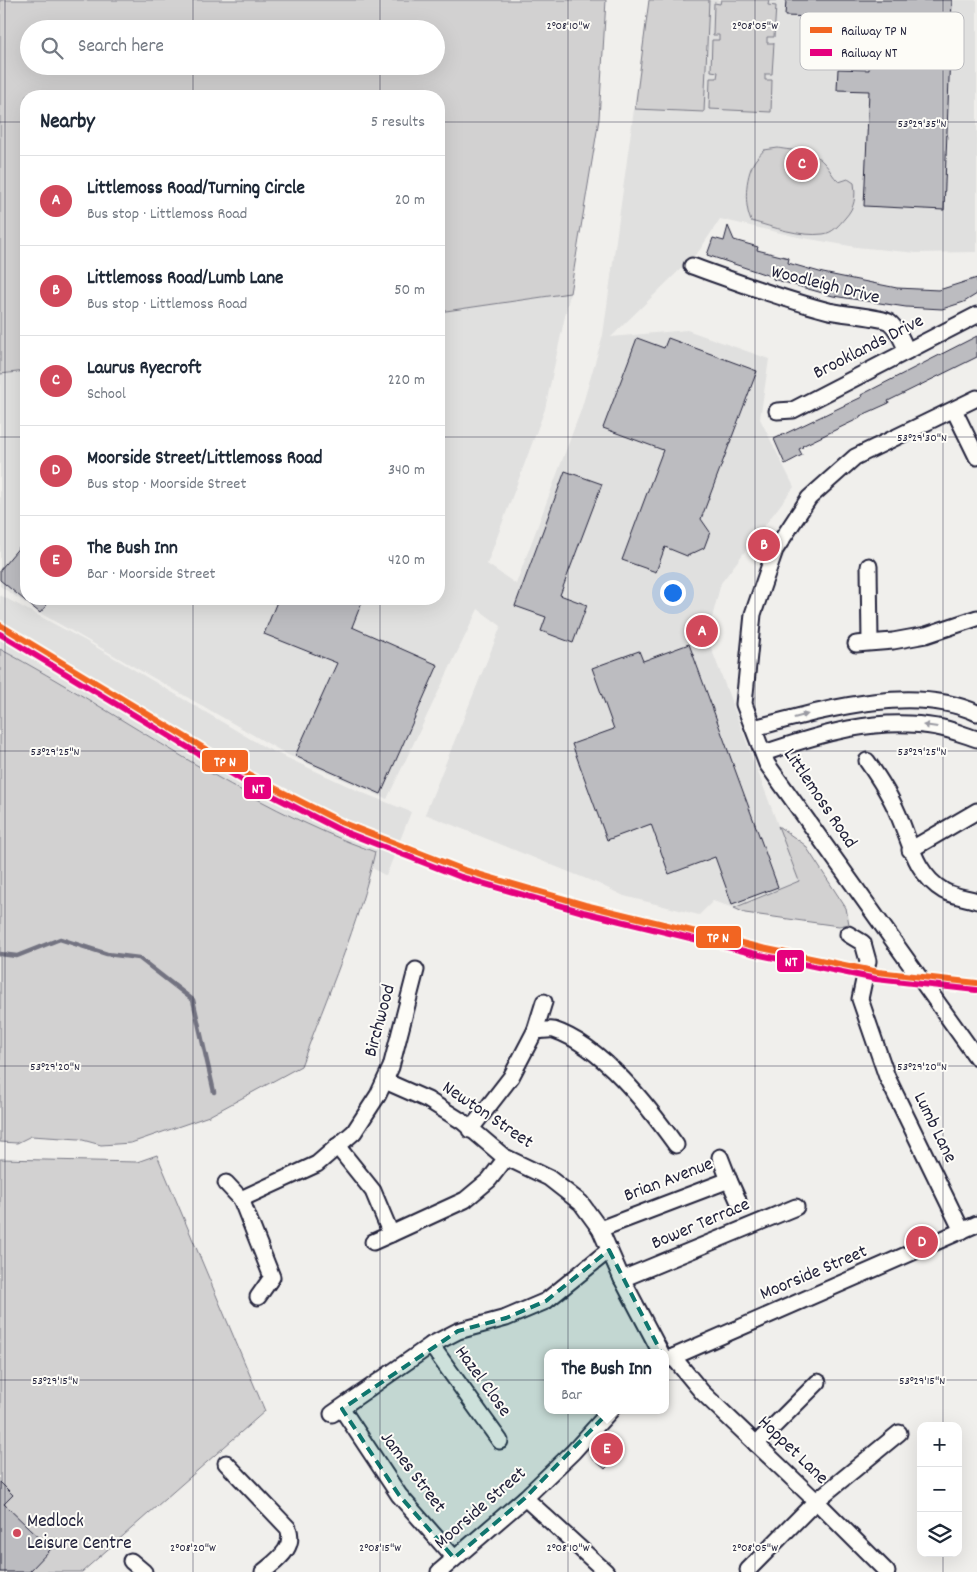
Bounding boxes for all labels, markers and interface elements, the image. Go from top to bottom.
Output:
legend [800,12,964,70]
text: 2°08'10"W [546,18,590,35]
text: 2°08'05"W [732,18,778,35]
search box [20,20,445,75]
text: Railway TP N [841,22,907,42]
icon: search [38,34,66,62]
text: Search here [78,34,164,61]
text: Railway NT [841,44,898,64]
text: Nearby [40,108,95,138]
text: 5 results [371,111,425,134]
text: 53°29'35"N [898,116,947,133]
pin: C [786,145,818,183]
text: Littlemoss Road/Turning Circle [87,176,305,203]
text: A [52,189,60,212]
text: 20 m [395,189,425,212]
text: Bus stop · Littlemoss Road [87,203,247,226]
street label: Woodleigh Drive [768,259,882,313]
text: Littlemoss Road/Lumb Lane [87,266,283,293]
text: B [52,279,60,302]
text: 50 m [394,279,425,302]
text: Bus stop · Littlemoss Road [87,293,247,316]
street label: Brooklands Drive [809,309,929,387]
text: Laurus Ryecroft [87,356,202,383]
text: C [52,369,60,392]
text: 220 m [388,369,425,392]
text: School [87,383,126,406]
text: 53°29'30"N [897,430,947,447]
text: Moorside Street/Littlemoss Road [87,446,322,473]
text: D [52,459,60,482]
text: 340 m [388,459,425,482]
text: Bus stop · Moorside Street [87,473,246,496]
pin: B [748,526,780,564]
text: The Bush Inn [87,536,178,563]
text: E [52,549,60,572]
text: 420 m [388,549,425,572]
text: Bar · Moorside Street [87,563,215,586]
your location [660,580,686,606]
pin: A [686,612,718,650]
one-way arrow [794,711,809,719]
one-way arrow [922,722,938,730]
text: 53°29'25"N [31,744,79,761]
street label: Littlemoss Road [776,744,862,854]
text: 53°29'25"N [898,744,946,761]
line badge: TP N [201,749,249,773]
text: TP N [214,753,236,773]
line badge: NT [243,776,272,800]
text: NT [252,780,265,800]
line badge: TP N [695,925,742,949]
text: TP N [707,929,729,949]
line badge: NT [776,949,805,973]
text: NT [785,953,798,973]
street label: Birchwood [358,982,404,1060]
text: 53°29'20"N [30,1059,80,1076]
text: 53°29'20"N [897,1059,947,1076]
street label: Newton Street [436,1076,538,1156]
street label: Lumb Lane [905,1088,963,1168]
street label: Brian Avenue [620,1152,718,1210]
street label: Bower Terrace [648,1192,754,1258]
pin: D [906,1223,938,1261]
street label: Moorside Street [756,1239,872,1309]
street label: Hazel Close [447,1341,517,1423]
popup [544,1349,669,1414]
text: The Bush Inn [561,1357,652,1384]
text: 53°29'15"N [32,1373,78,1390]
text: 53°29'15"N [899,1373,945,1390]
text: Bar [561,1384,582,1407]
street label: Hoppet Lane [751,1410,833,1492]
map controls [917,1422,962,1557]
button: + [917,1422,962,1467]
street label: James Street [372,1427,452,1519]
pin: E [591,1430,623,1468]
street label: Moorside Street [429,1461,533,1557]
button: − [917,1467,962,1512]
place label: Medlock Leisure Centre [27,1509,132,1558]
button: layers [917,1512,962,1557]
marker: Medlock Leisure Centre [11,1527,23,1539]
text: 2°08'20"W [170,1540,216,1557]
text: 2°08'15"W [359,1540,401,1557]
text: 2°08'10"W [546,1540,590,1557]
text: 2°08'05"W [732,1540,778,1557]

